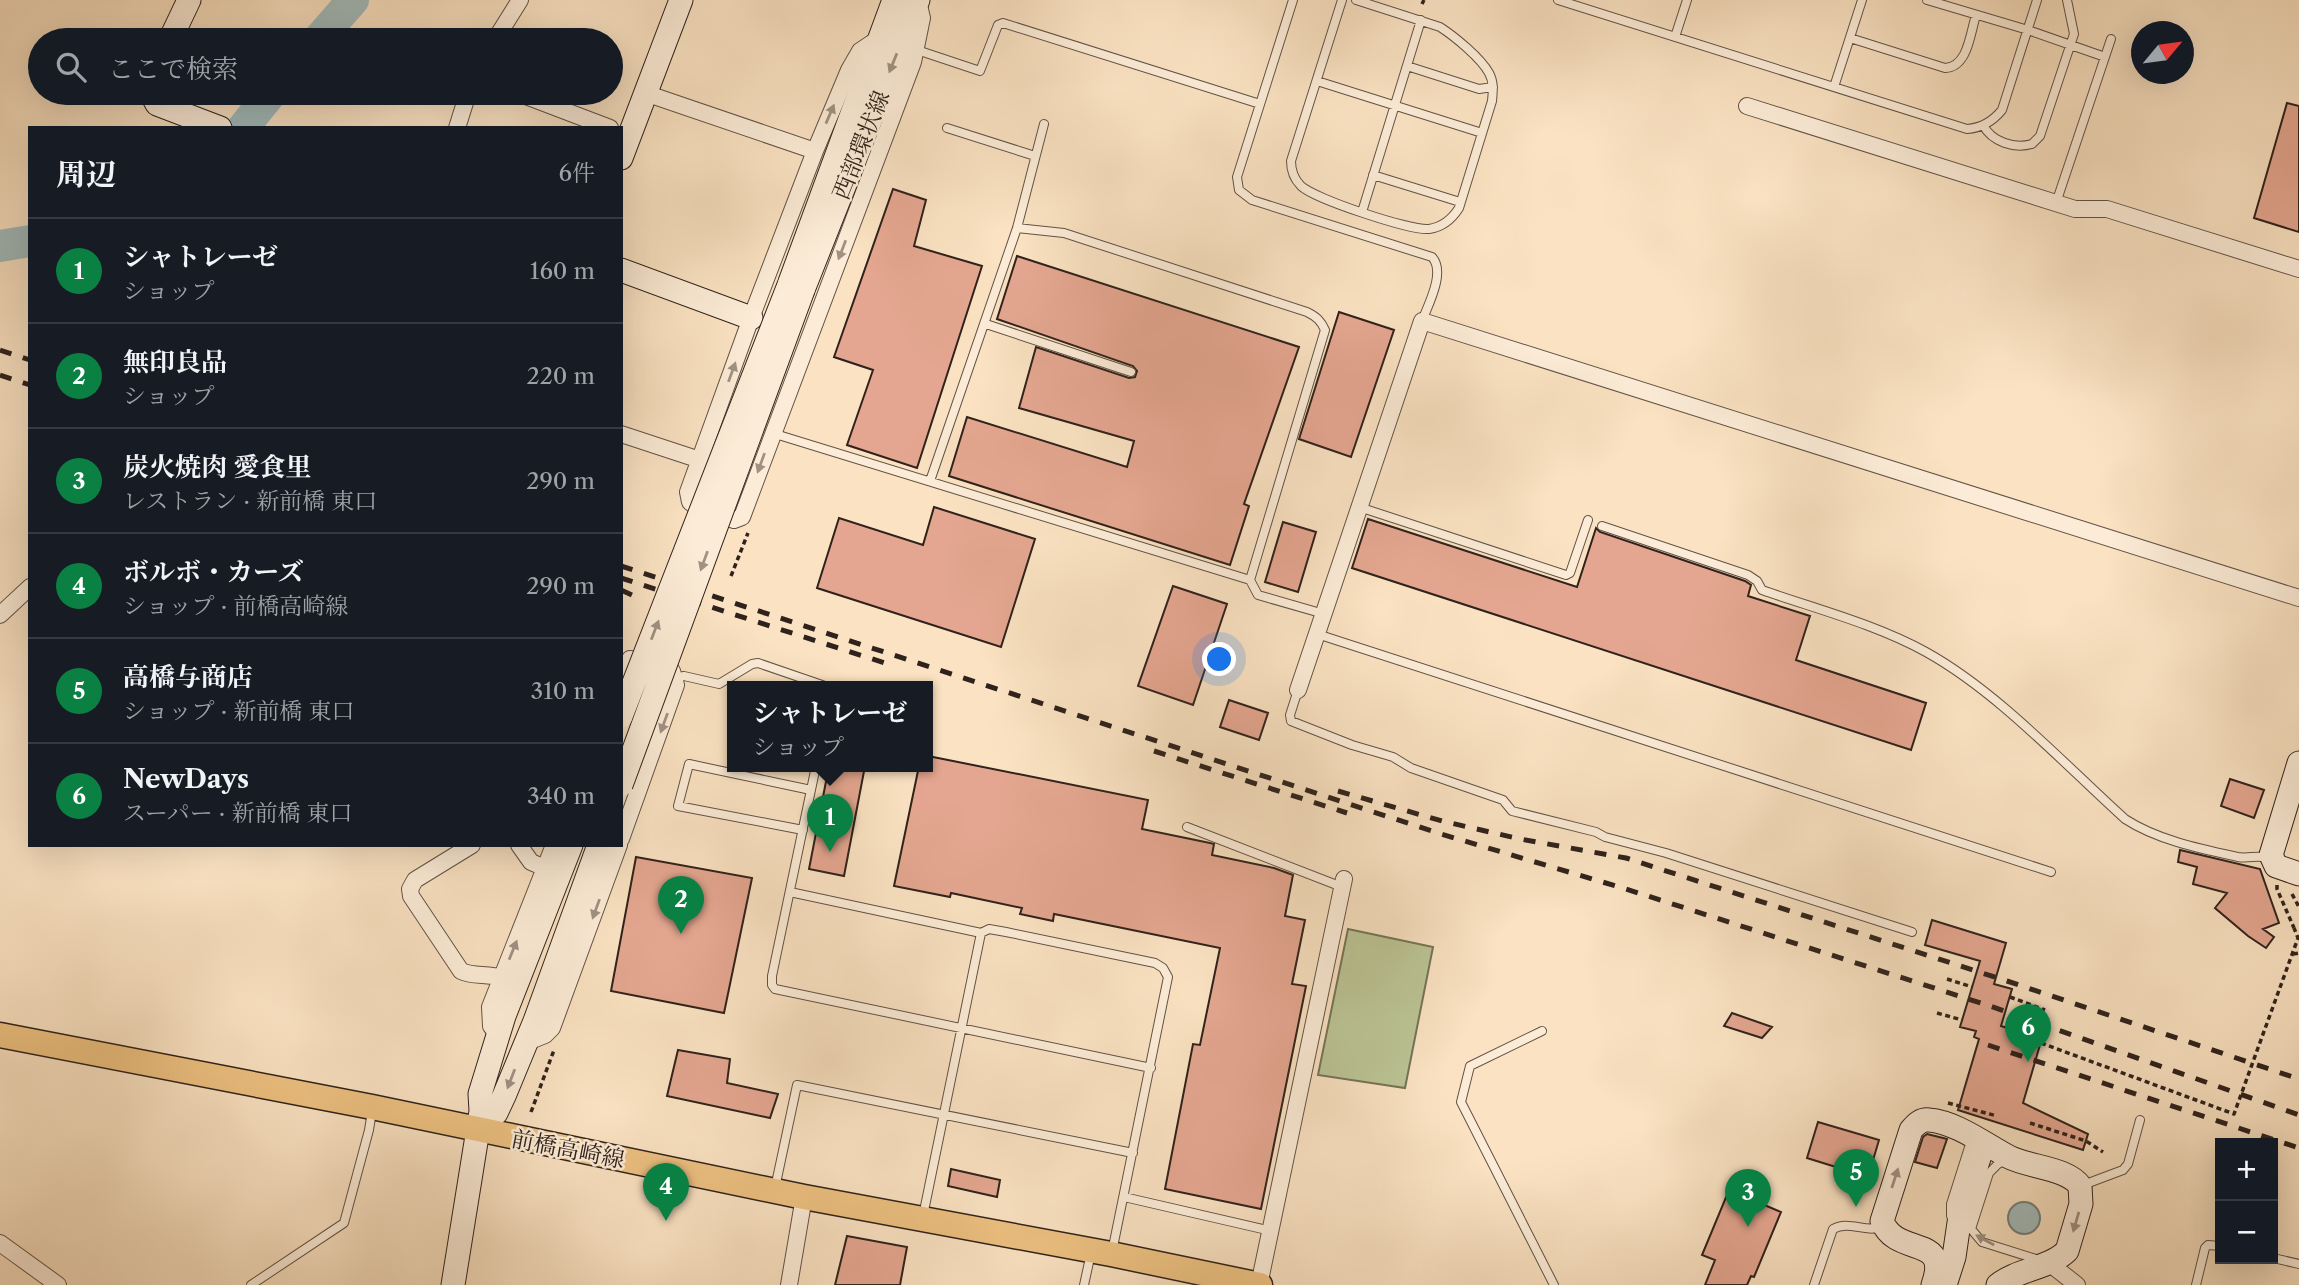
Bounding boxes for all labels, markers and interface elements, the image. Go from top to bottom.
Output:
north arrow [2131,21,2194,84]
search box [28,28,623,105]
icon: search [52,48,90,86]
text: ここで検索 [108,53,238,85]
one-way arrow [888,53,899,74]
street label: 西部環状線 [826,86,896,204]
one-way arrow [825,103,836,124]
text: 周辺 [56,156,116,193]
text: 6件 [559,159,595,187]
one-way arrow [836,240,847,261]
text: シャトレーゼ [123,241,278,273]
text: 1 [74,257,84,285]
text: 160 m [530,257,595,285]
text: ショップ [123,277,215,305]
text: 無印良品 [123,346,227,378]
one-way arrow [727,361,738,382]
text: 2 [72,362,86,390]
text: 220 m [526,362,595,390]
text: ショップ [123,382,215,410]
text: 炭火焼肉 愛食里 [123,451,312,483]
one-way arrow [756,453,767,474]
text: 3 [73,467,86,495]
text: 290 m [526,467,595,495]
text: レストラン · 新前橋 東口 [123,487,377,515]
one-way arrow [698,551,709,572]
text: ボルボ・カーズ [123,556,304,588]
text: 4 [72,572,86,600]
text: 290 m [526,572,595,600]
text: ショップ · 前橋高崎線 [123,592,348,620]
one-way arrow [649,619,660,640]
your location [1202,642,1236,676]
text: 高橋与商店 [123,661,253,693]
text: 5 [73,677,85,705]
text: 310 m [531,677,595,705]
popup [727,681,933,772]
text: ショップ · 新前橋 東口 [123,697,354,725]
text: シャトレーゼ [753,697,907,729]
one-way arrow [658,712,669,733]
text: ショップ [753,733,844,761]
text: NewDays [123,763,249,795]
text: 6 [72,782,86,810]
text: 340 m [527,782,595,810]
pin: 1 [807,794,853,852]
text: スーパー · 新前橋 東口 [123,799,353,827]
pin: 2 [658,876,704,934]
one-way arrow [590,899,601,920]
one-way arrow [507,939,518,960]
pin: 6 [2005,1004,2051,1062]
one-way arrow [505,1069,516,1090]
street label: 前橋高崎線 [509,1124,627,1174]
map controls [2215,1138,2278,1264]
button: + [2215,1138,2278,1201]
pin: 5 [1833,1149,1879,1207]
pin: 4 [643,1163,689,1221]
one-way arrow [1890,1167,1901,1188]
pin: 3 [1725,1169,1771,1227]
button: − [2215,1201,2278,1264]
one-way arrow [2071,1212,2081,1233]
one-way arrow [1975,1234,1995,1247]

